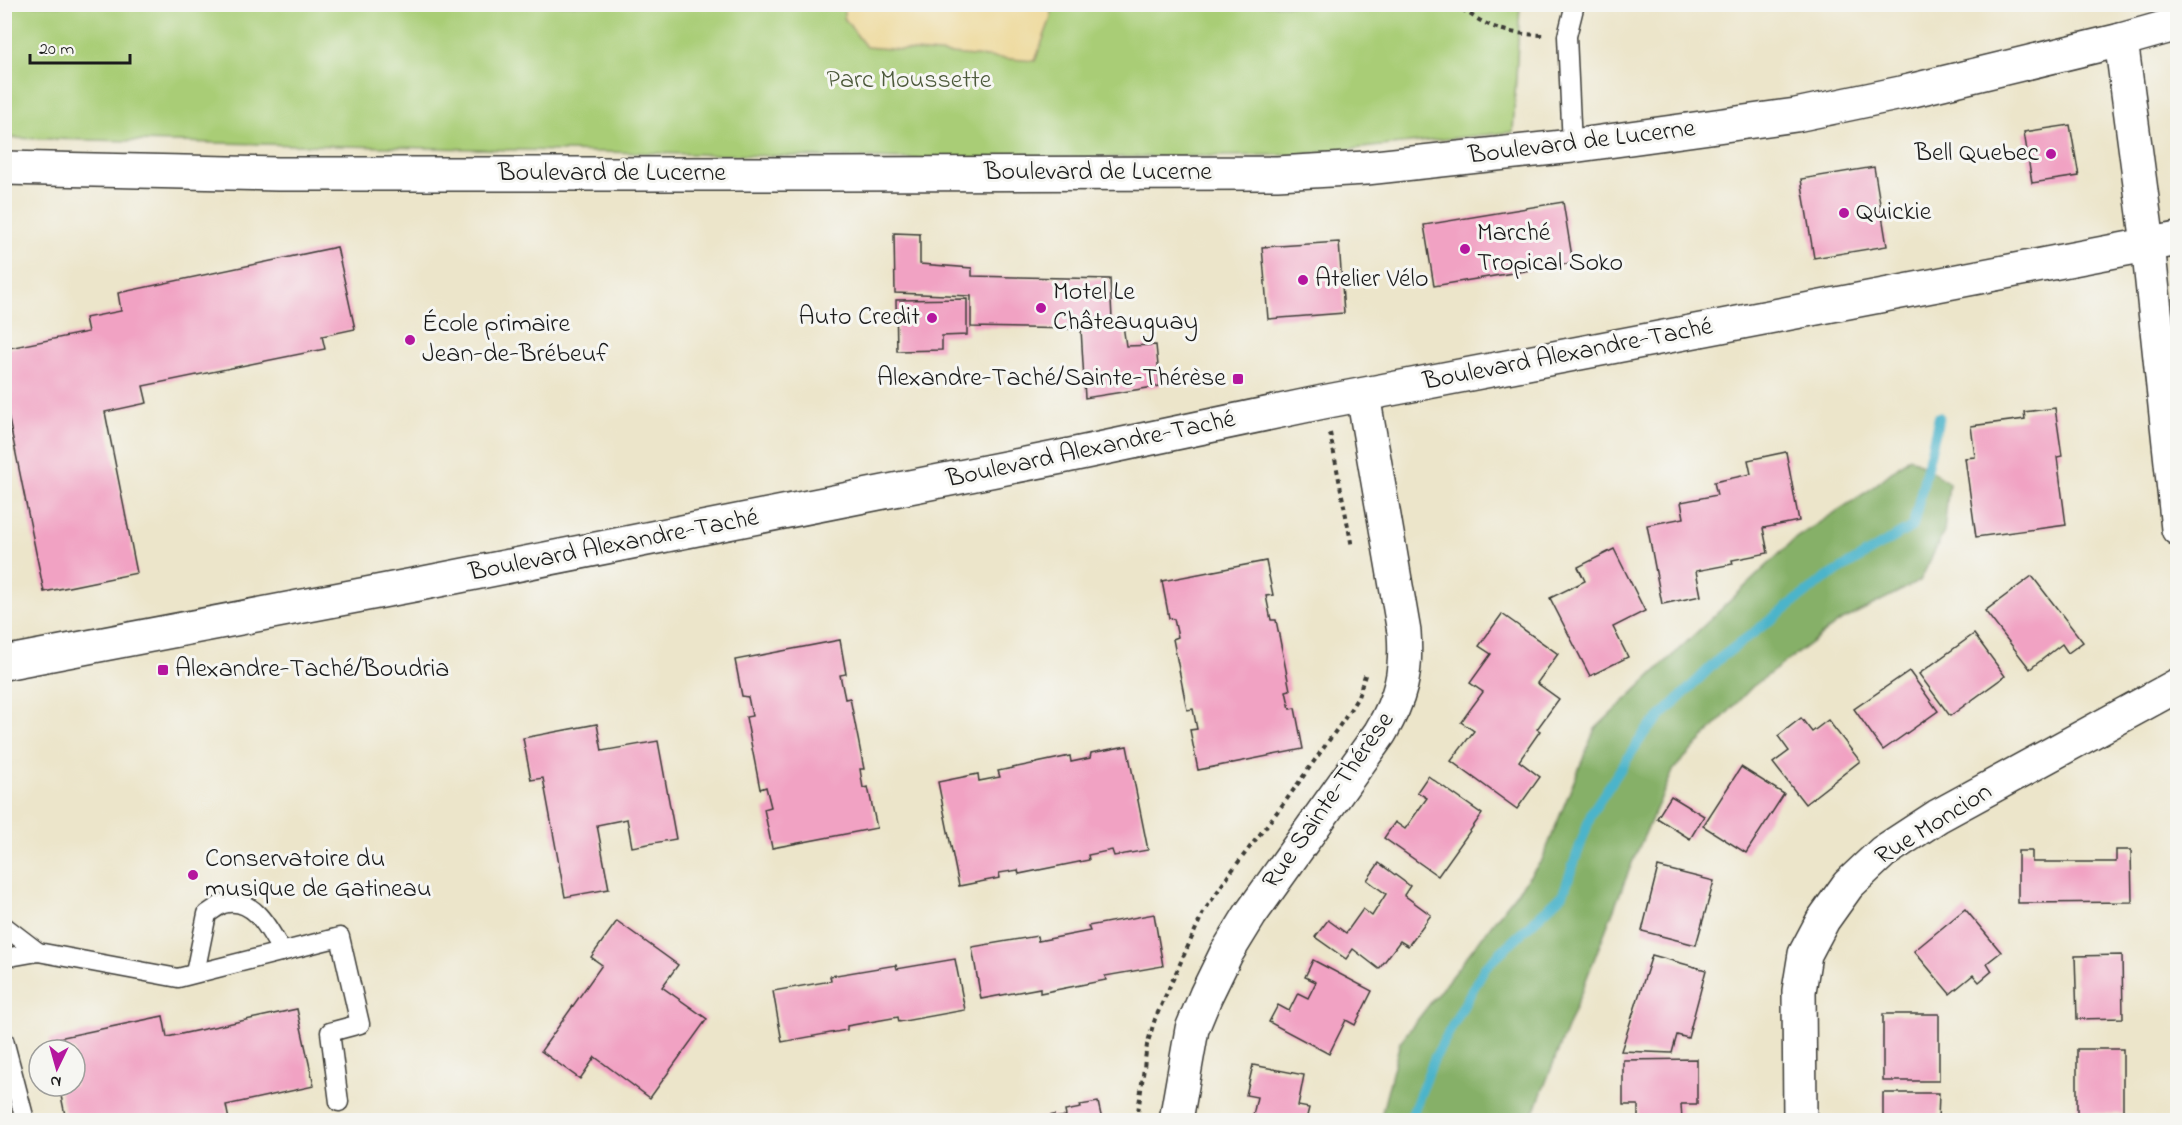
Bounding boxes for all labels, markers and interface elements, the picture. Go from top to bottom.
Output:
scale bar [30,27,130,65]
text: 20 m [39,37,74,63]
park label: Parc Moussette [827,62,992,100]
street label: Boulevard de Lucerne [1466,110,1698,176]
place label: Bell Quebec [1914,135,2039,173]
marker: Bell Quebec [2044,147,2058,161]
street label: Boulevard de Lucerne [983,154,1212,192]
street label: Boulevard de Lucerne [497,155,726,193]
place label: Quickie [1856,194,1932,232]
marker: Quickie [1837,206,1851,220]
place label: Marché Tropical Soko [1477,215,1623,283]
marker: Marché Tropical Soko [1458,242,1472,256]
place label: Atelier Vélo [1315,261,1428,299]
marker: Atelier Vélo [1296,273,1310,287]
place label: Motel Le Châteauguay [1053,274,1198,342]
place label: Auto Credit [798,299,920,337]
marker: Motel Le Châteauguay [1034,301,1048,315]
place label: École primaire Jean-de-Brébeuf [422,306,609,374]
street label: Boulevard Alexandre-Taché [1419,308,1716,402]
marker: Auto Credit [925,311,939,325]
marker: École primaire Jean-de-Brébeuf [403,333,417,347]
place label: Alexandre-Taché/Sainte-Thérèse [877,360,1226,398]
marker: Alexandre-Taché/Sainte-Thérèse [1231,372,1245,386]
street label: Boulevard Alexandre-Taché [942,401,1239,499]
street label: Boulevard Alexandre-Taché [465,499,762,593]
place label: Alexandre-Taché/Boudria [175,651,449,689]
marker: Alexandre-Taché/Boudria [156,663,170,677]
street label: Rue Sainte-Thérèse [1253,704,1405,898]
street label: Rue Moncion [1868,774,2000,876]
place label: Conservatoire du musique de Gatineau [205,841,431,909]
marker: Conservatoire du musique de Gatineau [186,868,200,882]
north arrow [27,1038,87,1098]
text: N [49,1069,62,1093]

